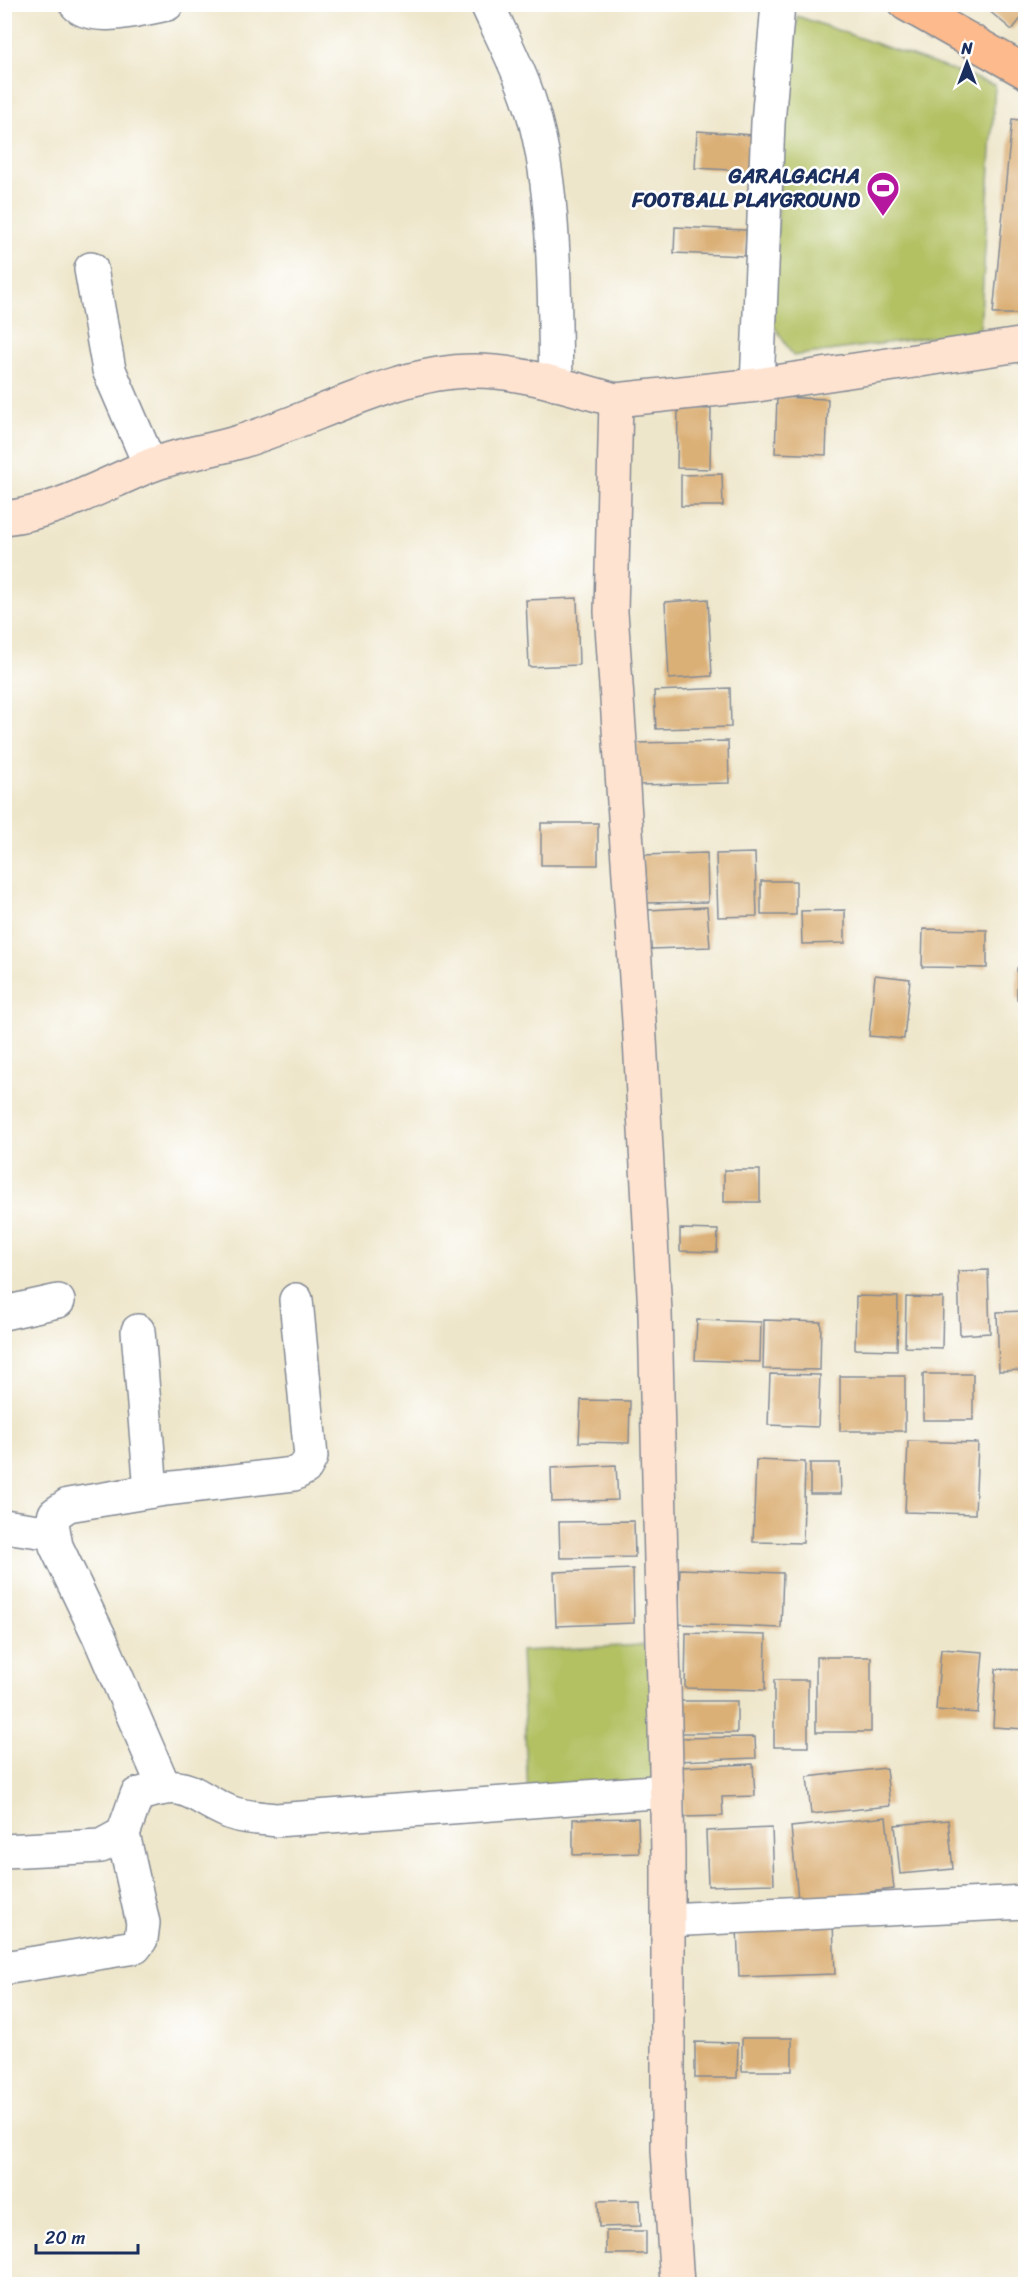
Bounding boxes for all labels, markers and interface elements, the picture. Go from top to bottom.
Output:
north arrow [937,33,997,93]
text: N [960,34,973,63]
place label: GARALGACHA FOOTBALL PLAYGROUND [631,157,860,219]
sports icon: GARALGACHA FOOTBALL PLAYGROUND [865,170,901,217]
scale bar [36,2217,138,2255]
text: 20 m [45,2222,85,2254]

